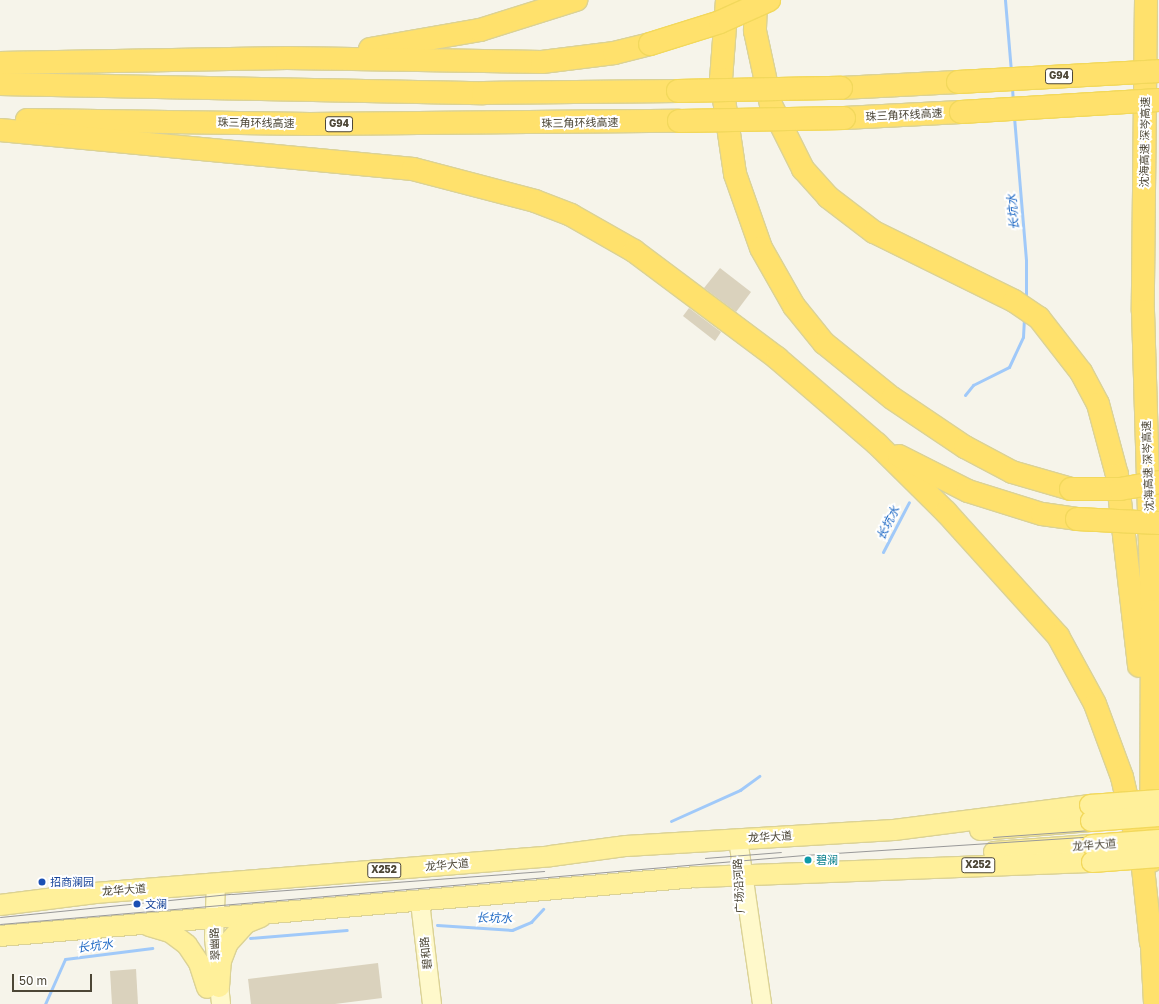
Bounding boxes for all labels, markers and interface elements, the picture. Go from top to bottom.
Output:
road number: G94 [1045,68,1073,84]
street label: 沈海高速 深岑高速 [1138,97,1152,187]
street label: 珠三角环线高速 [865,106,943,124]
street label: 珠三角环线高速 [217,116,295,130]
road number: G94 [325,116,353,132]
street label: 珠三角环线高速 [541,116,619,130]
water label: 长坑水 [1004,193,1022,231]
street label: 沈海高速 深岑高速 [1140,420,1156,512]
water label: 长坑水 [873,504,903,542]
street label: 龙华大道 [748,829,792,845]
street label: 龙华大道 [1072,837,1116,853]
place label: 碧澜 [816,853,838,867]
marker: 碧澜 [803,855,813,865]
street label: 龙华大道 [425,857,469,873]
road number: X252 [961,857,995,873]
street label: 广场沿河路 [731,858,747,914]
road number: X252 [367,862,401,878]
place label: 招商澜园 [50,875,94,889]
marker: 招商澜园 [37,877,47,887]
street label: 龙华大道 [102,882,146,898]
place label: 文澜 [145,897,167,911]
marker: 文澜 [132,899,142,909]
water label: 长坑水 [476,910,512,926]
street label: 翠幽路 [208,927,222,961]
street label: 碧和路 [418,936,434,970]
water label: 长坑水 [76,937,114,955]
scale bar [14,966,94,992]
text: 50 m [19,973,47,988]

